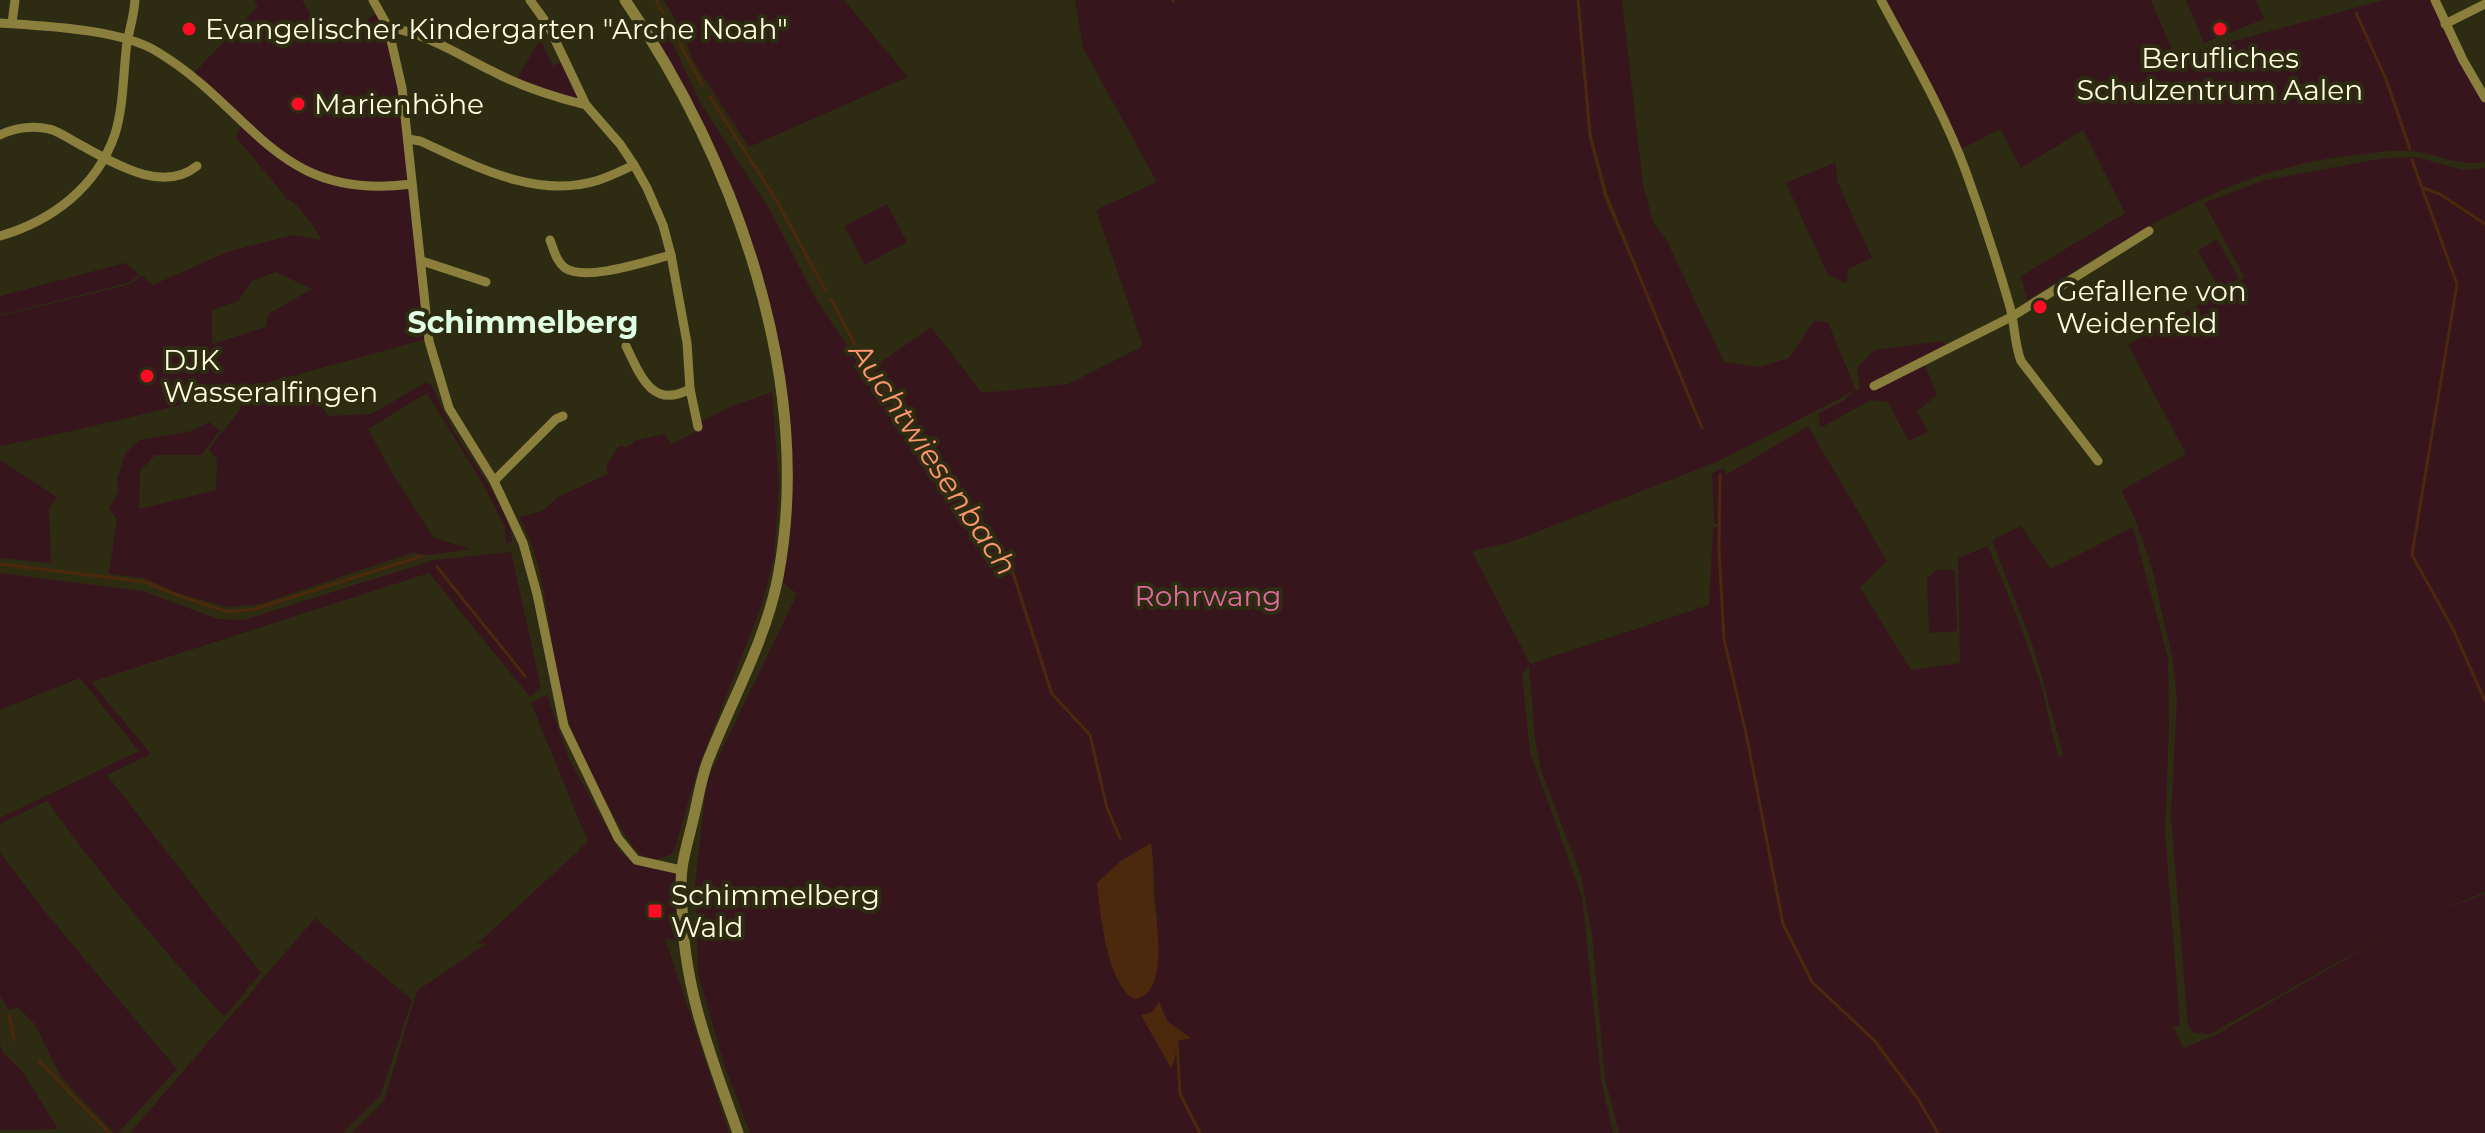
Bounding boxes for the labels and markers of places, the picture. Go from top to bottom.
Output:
place label: Evangelischer Kindergarten "Arche Noah" [205,12,788,46]
marker: Evangelischer Kindergarten "Arche Noah" [180,20,198,38]
marker: Berufliches Schulzentrum Aalen [2211,20,2229,38]
place label: Berufliches Schulzentrum Aalen [2077,41,2363,107]
place label: Marienhöhe [314,87,484,121]
marker: Marienhöhe [289,95,307,113]
place label: Gefallene von Weidenfeld [2056,274,2247,340]
marker: Gefallene von Weidenfeld [2031,298,2049,316]
place label: DJK Wasseralfingen [163,343,378,409]
marker: DJK Wasseralfingen [138,367,156,385]
place label: Schimmelberg Wald [671,878,880,944]
marker: Schimmelberg Wald [646,902,664,920]

